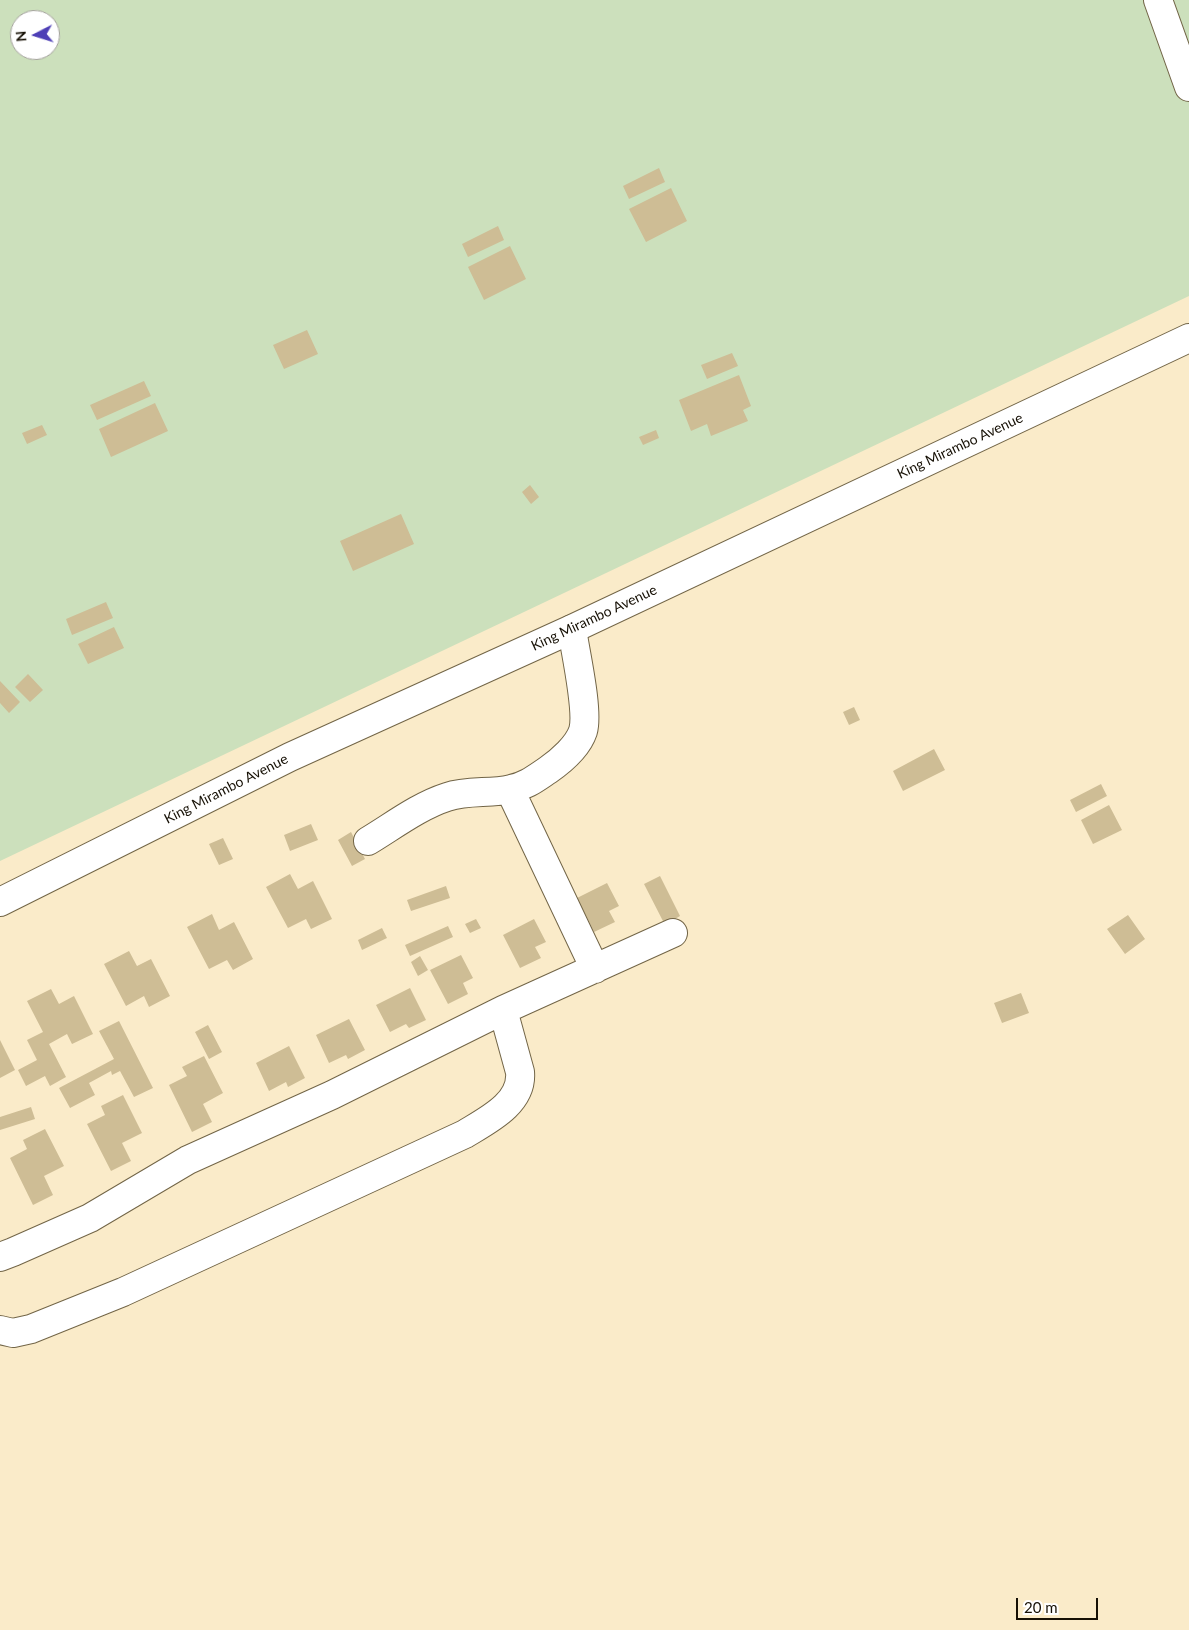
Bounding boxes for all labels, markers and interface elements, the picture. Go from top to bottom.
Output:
north arrow [10,10,60,60]
text: N [12,30,29,42]
street label: King Mirambo Avenue [894,409,1026,483]
street label: King Mirambo Avenue [528,581,660,655]
street label: King Mirambo Avenue [161,750,291,828]
scale bar [1019,1588,1102,1620]
text: 20 m [1024,1598,1058,1616]

